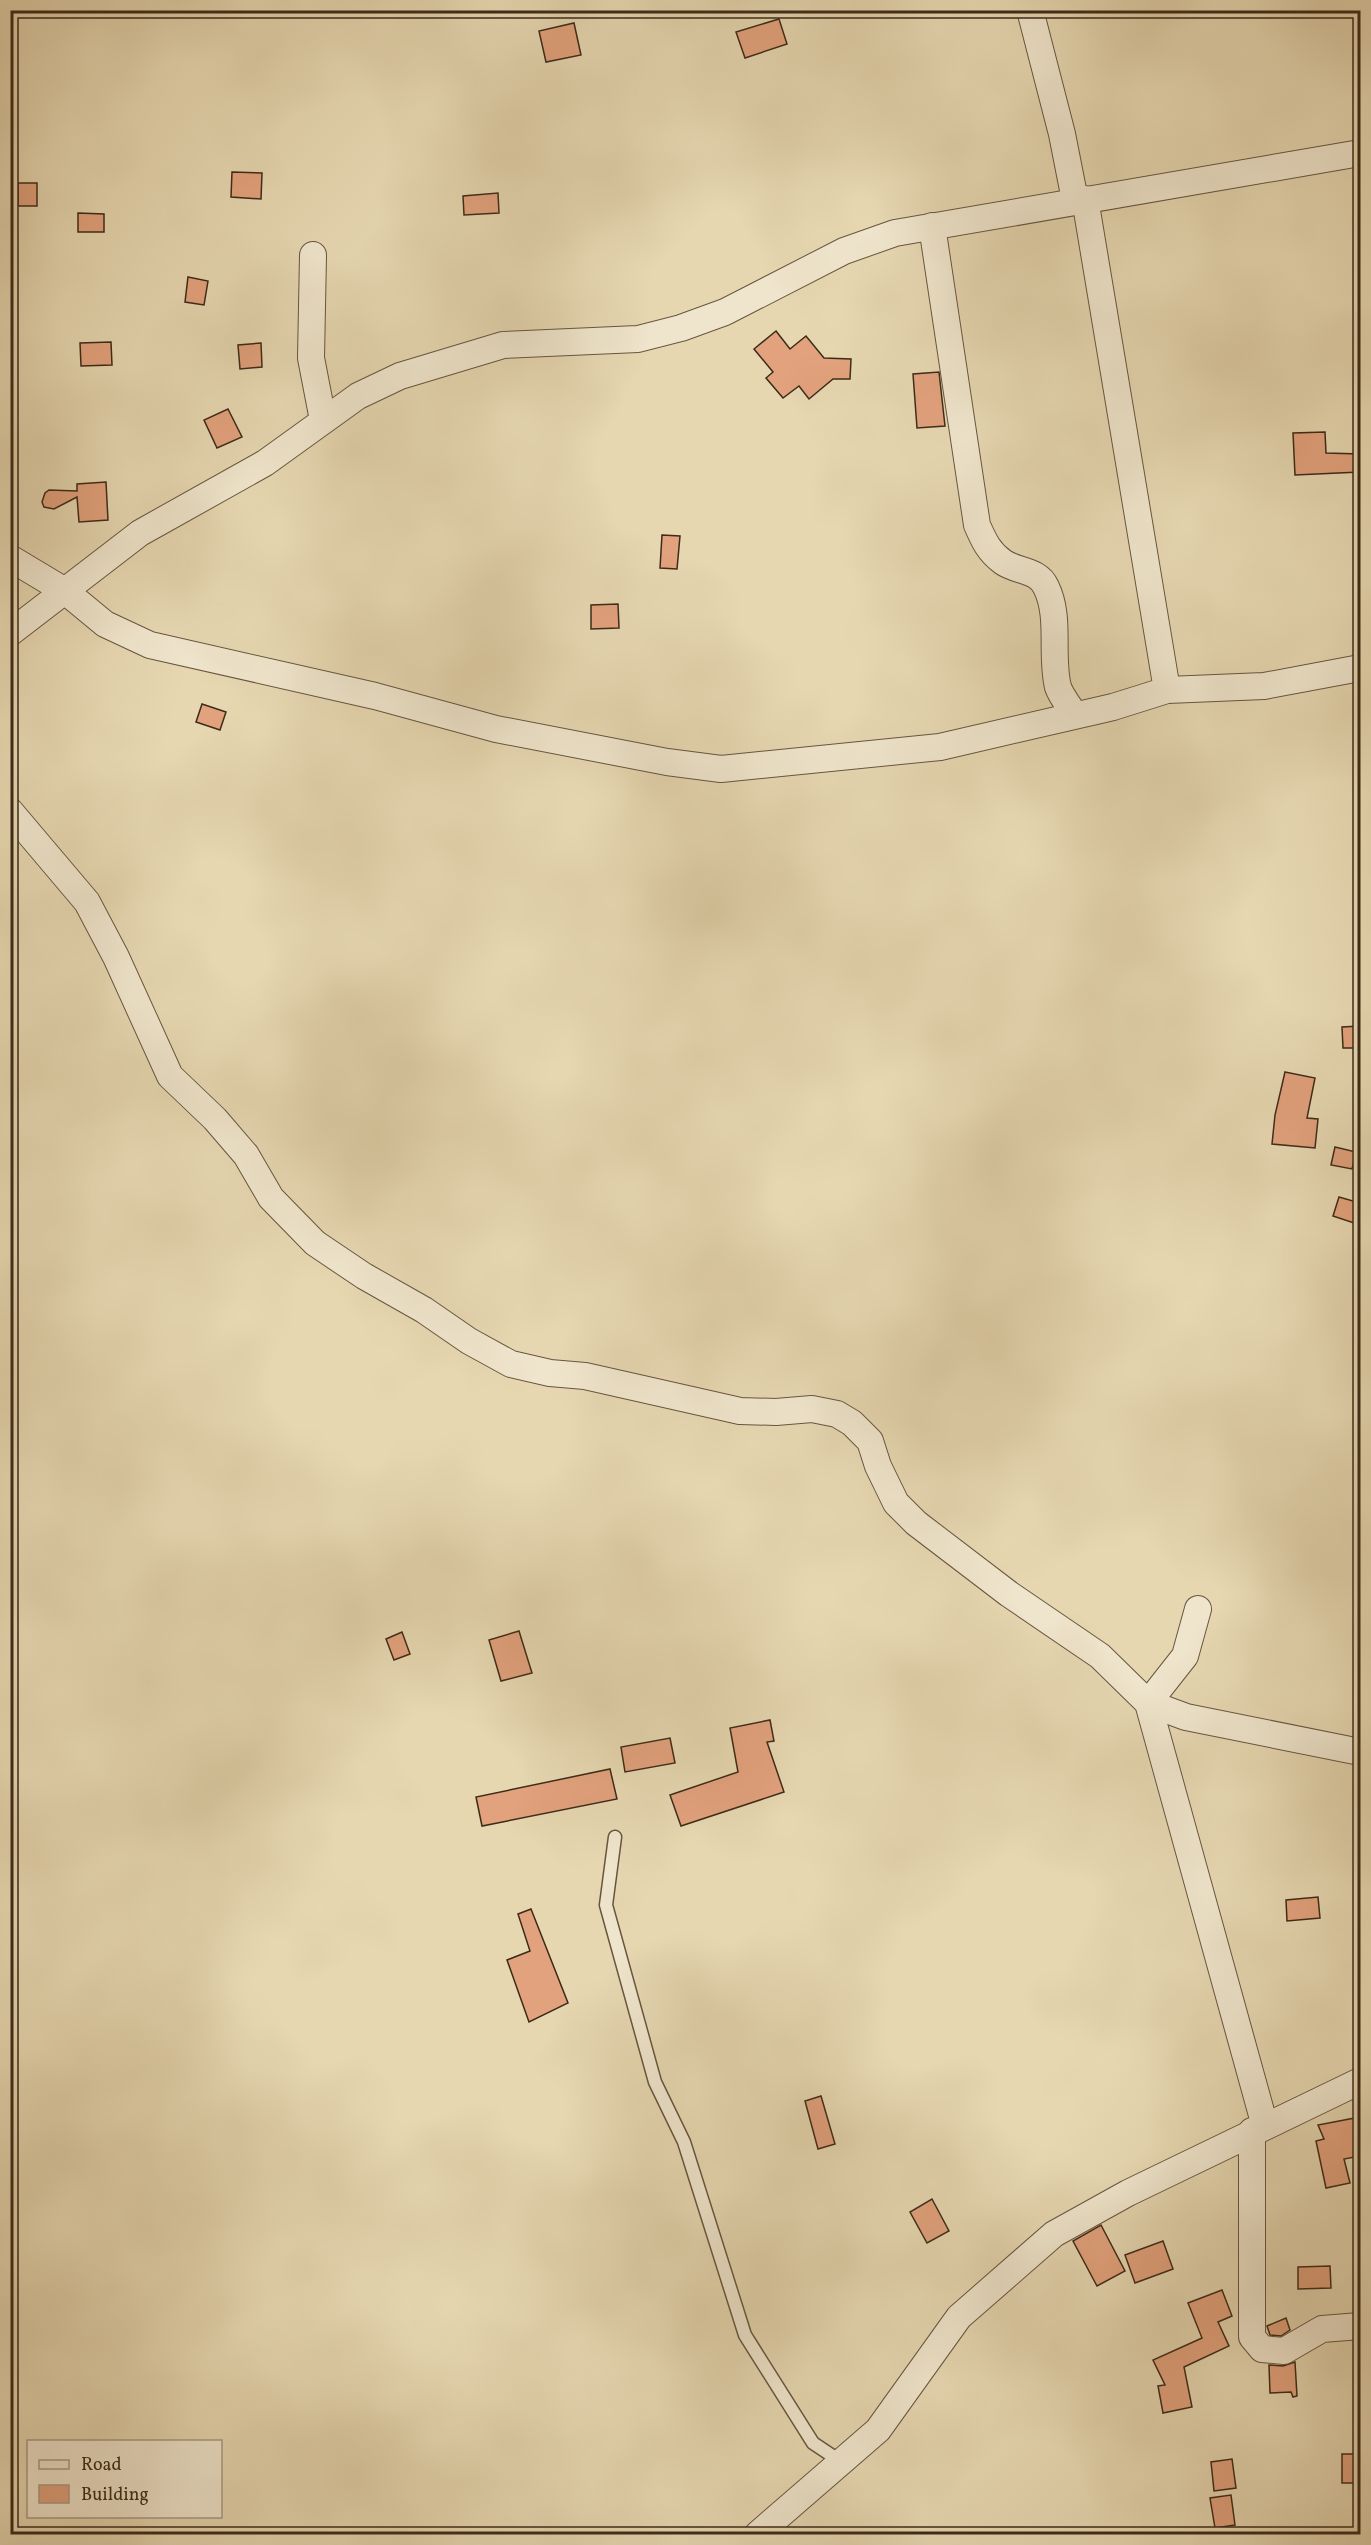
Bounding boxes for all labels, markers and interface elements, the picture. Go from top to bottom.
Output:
legend [27,2440,222,2518]
text: Road [81,2453,122,2478]
text: Building [81,2483,149,2508]

